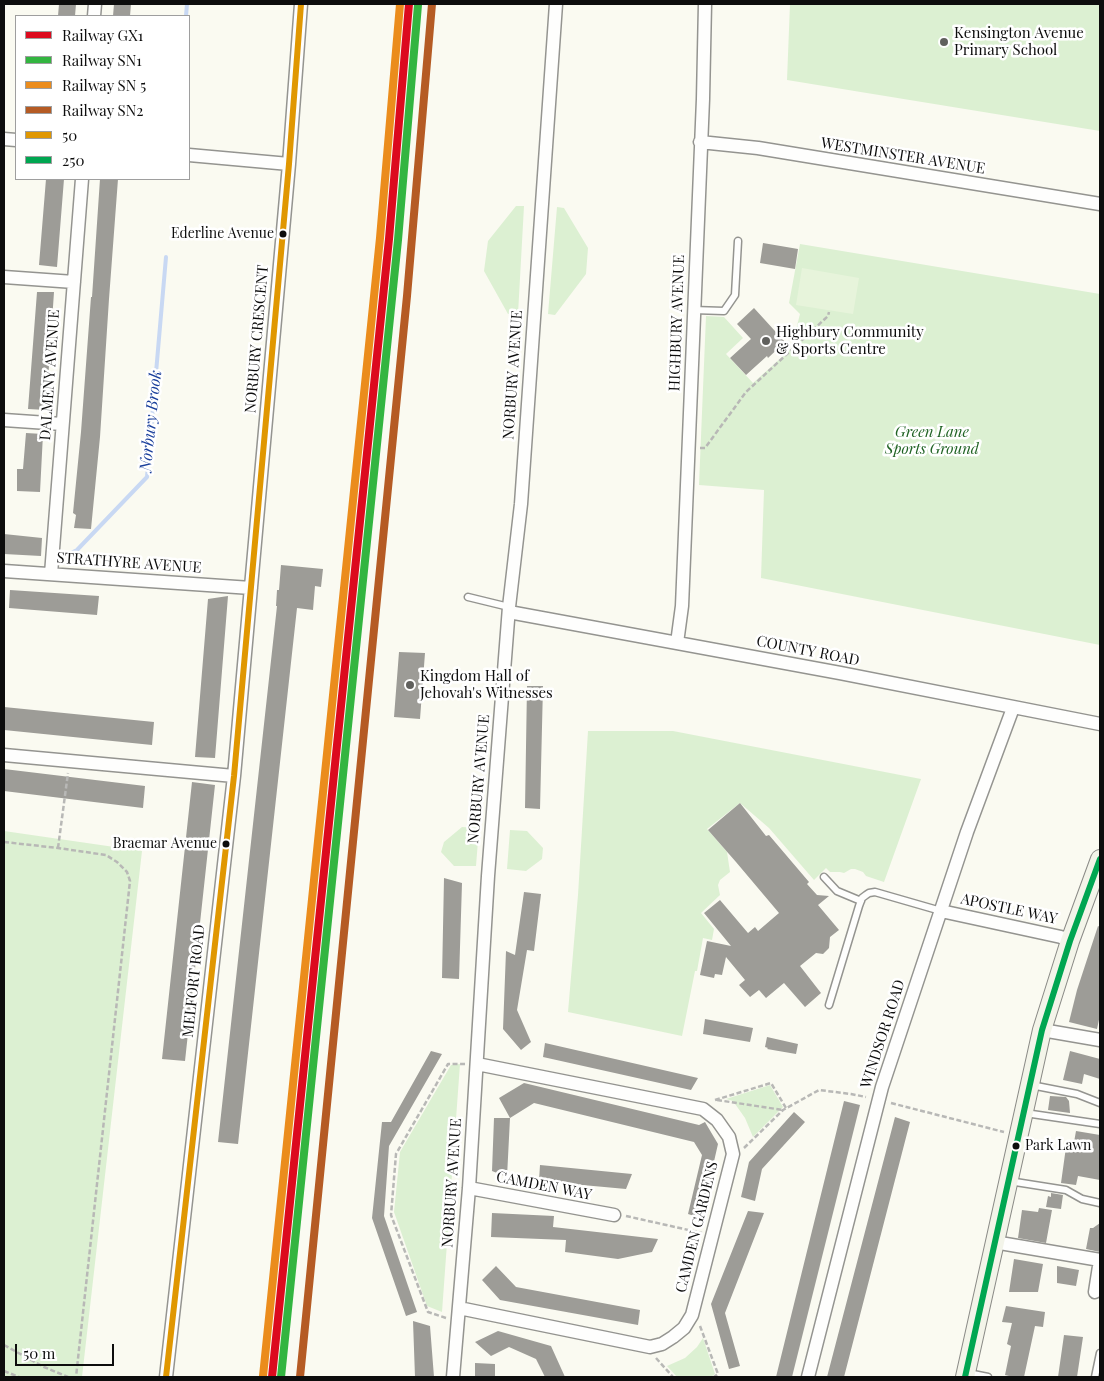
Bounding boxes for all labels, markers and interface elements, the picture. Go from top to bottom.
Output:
legend [15,15,190,180]
place label: Kensington Avenue Primary School [954,24,1084,59]
text: Railway GX1 [62,25,143,45]
marker: Kensington Avenue Primary School [938,36,950,48]
text: Railway SN1 [62,50,142,70]
text: Railway SN 5 [62,75,146,95]
text: Railway SN2 [62,100,144,120]
text: 50 [62,125,77,145]
street label: WESTMINSTER AVENUE [820,134,986,178]
text: 250 [62,150,84,170]
place label: Ederline Avenue [171,226,274,242]
marker: Ederline Avenue [278,229,288,239]
street label: HIGHBURY AVENUE [666,254,688,392]
street label: NORBURY CRESCENT [242,264,272,414]
street label: DALMENY AVENUE [36,309,64,441]
street label: NORBURY AVENUE [500,310,526,440]
place label: Highbury Community & Sports Centre [776,323,924,358]
marker: Highbury Community & Sports Centre [760,335,772,347]
water label: Norbury Brook [136,369,166,473]
park label: Green Lane Sports Ground [885,423,979,458]
street label: STRATHYRE AVENUE [56,549,202,577]
street label: COUNTY ROAD [755,632,861,670]
place label: Kingdom Hall of Jehovah's Witnesses [420,667,553,702]
marker: Kingdom Hall of Jehovah's Witnesses [404,679,416,691]
street label: NORBURY AVENUE [464,714,494,844]
place label: Braemar Avenue [113,836,217,852]
marker: Braemar Avenue [221,839,231,849]
street label: APOSTLE WAY [959,890,1059,928]
street label: MELFORT ROAD [179,924,209,1038]
street label: WINDSOR ROAD [857,977,909,1091]
street label: NORBURY AVENUE [439,1118,465,1248]
place label: Park Lawn [1025,1138,1091,1154]
marker: Park Lawn [1011,1141,1021,1151]
street label: CAMDEN GARDENS [672,1159,722,1295]
street label: CAMDEN WAY [495,1168,593,1204]
scale bar [18,1334,116,1366]
text: 50 m [23,1343,55,1363]

